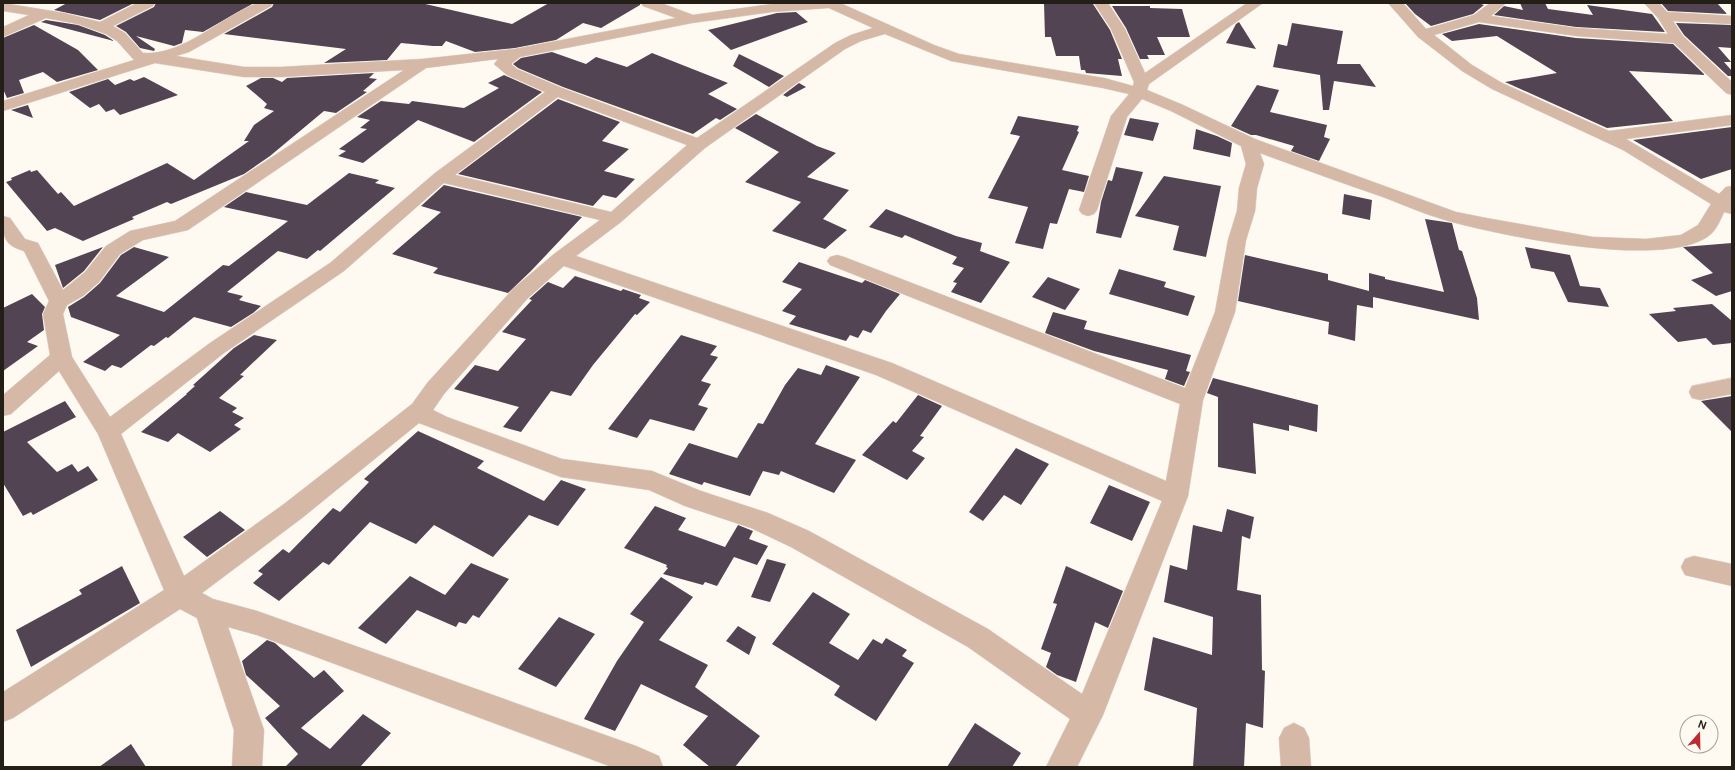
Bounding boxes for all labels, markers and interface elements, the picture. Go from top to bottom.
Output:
north arrow [1679,714,1719,754]
text: N [1696,717,1709,733]

